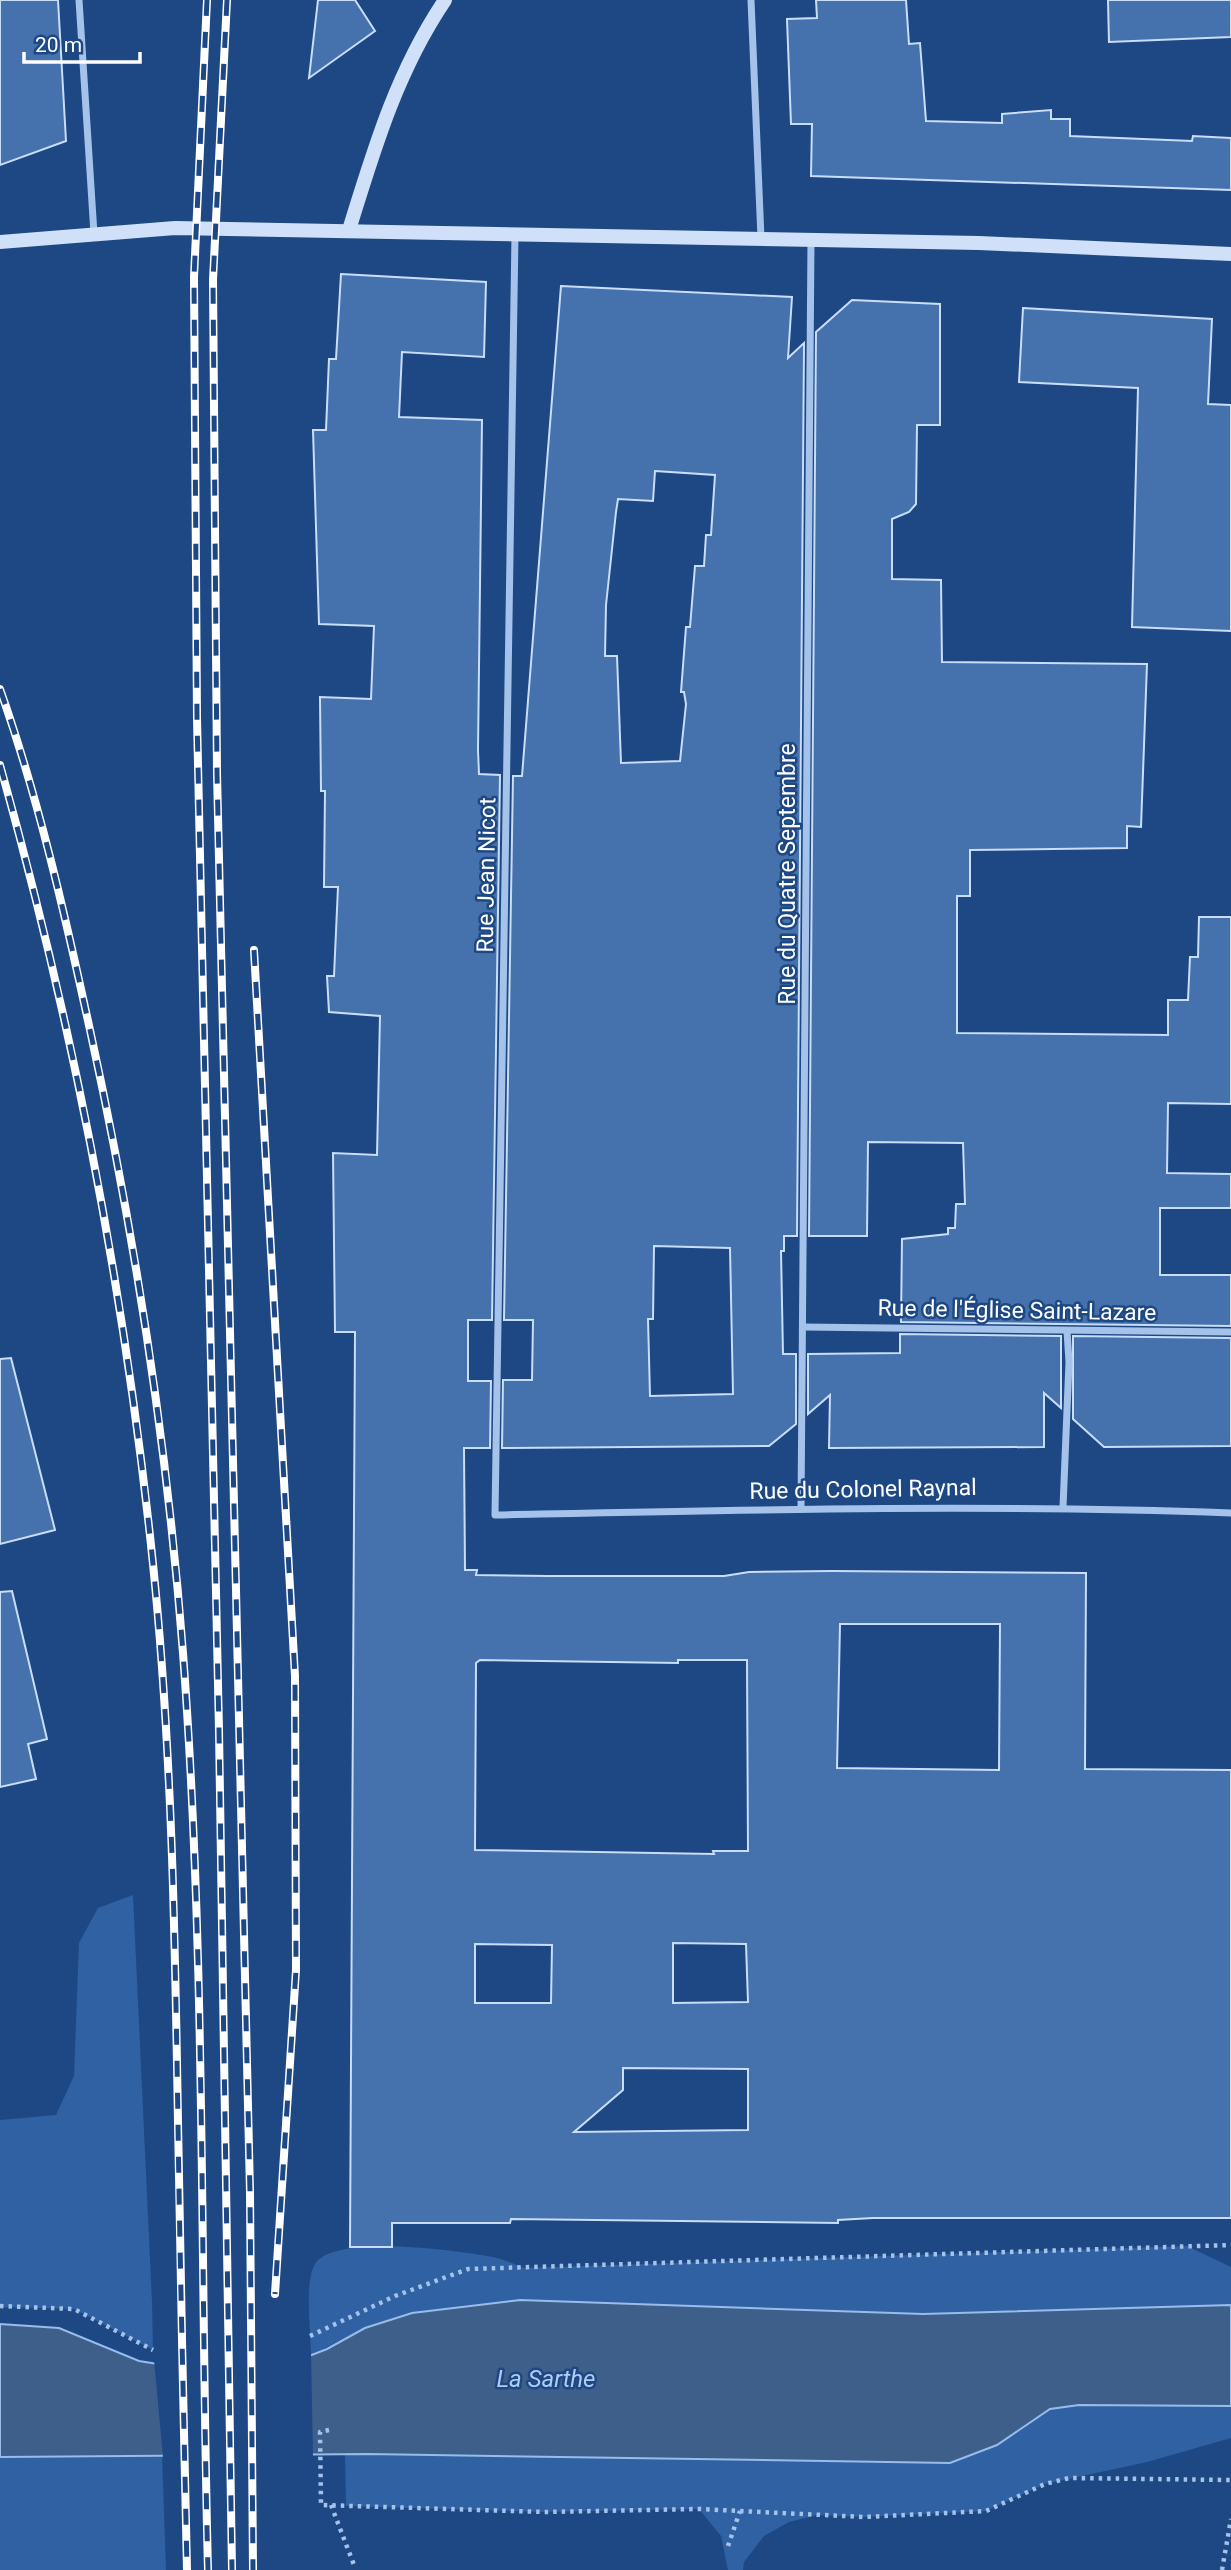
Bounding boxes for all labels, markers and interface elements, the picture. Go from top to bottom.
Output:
scale bar [24,21,140,65]
text: 20 m [35,33,82,57]
street label: Rue du Quatre Septembre [774,743,801,1005]
street label: Rue Jean Nicot [472,797,501,953]
street label: Rue de l'Église Saint-Lazare [877,1294,1157,1326]
street label: Rue du Colonel Raynal [749,1474,977,1505]
water label: La Sarthe [497,2365,595,2393]

